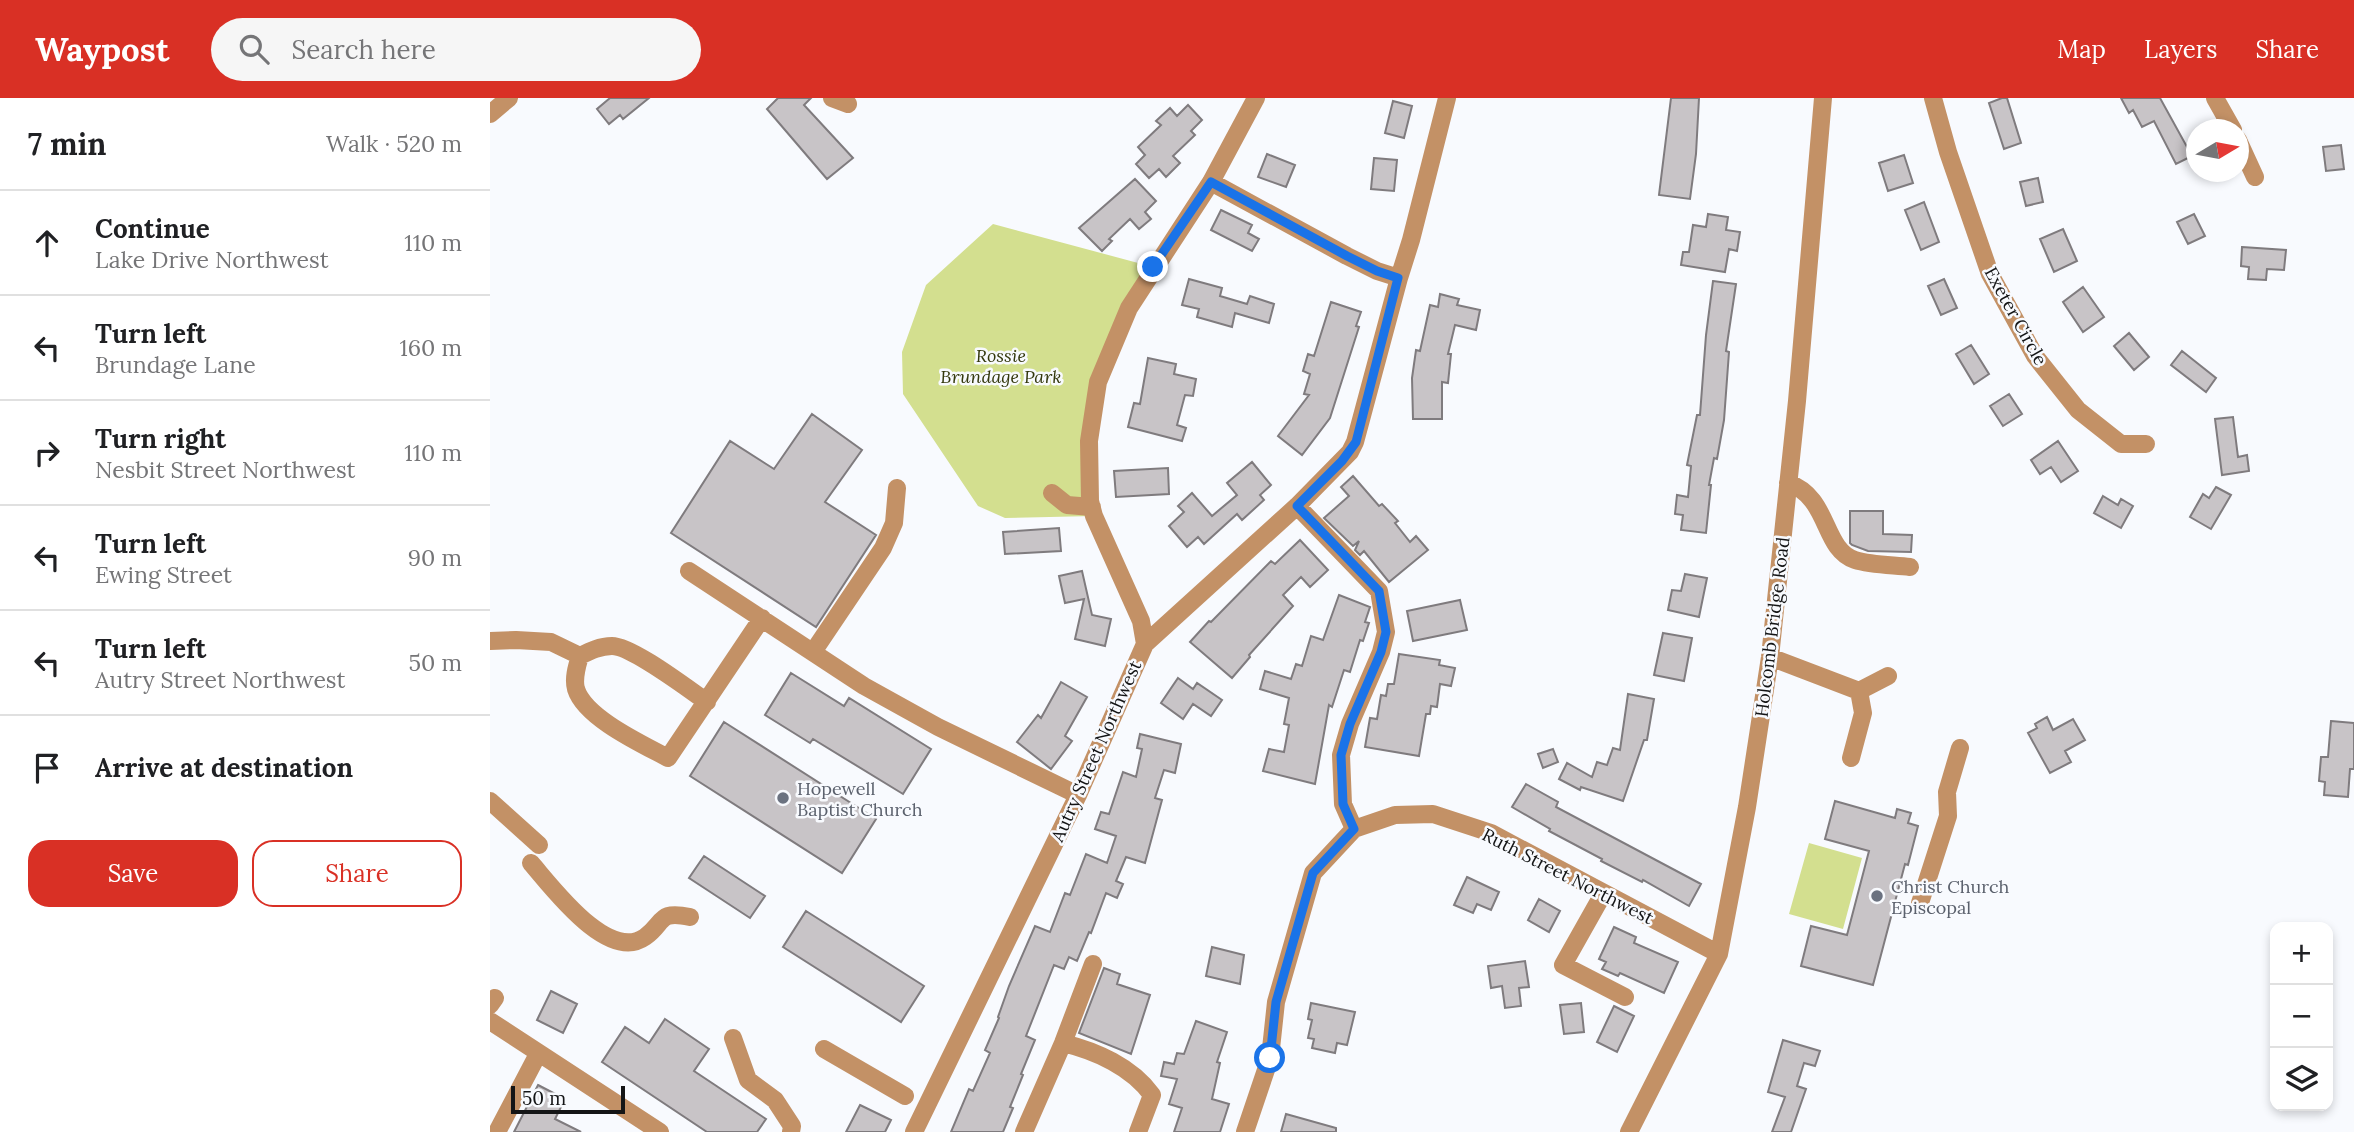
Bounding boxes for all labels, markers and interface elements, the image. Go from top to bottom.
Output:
search box [211,18,701,81]
text: Waypost [35,28,169,70]
icon: search [235,30,273,68]
text: Search here [291,33,436,66]
text: Map [2057,34,2106,65]
text: Layers [2144,34,2217,65]
text: Share [2255,34,2319,65]
north arrow [2186,119,2249,182]
text: 7 min [28,125,107,163]
text: Walk · 520 m [326,129,462,158]
text: Continue [95,212,210,245]
icon: ahead [28,224,66,262]
text: 110 m [404,228,462,257]
text: Lake Drive Northwest [95,245,329,274]
route end [1137,251,1168,282]
street label: Exeter Circle [1980,263,2053,369]
text: Turn left [95,317,206,350]
icon: left [28,329,66,367]
text: 160 m [399,333,462,362]
park label: Rossie Brundage Park [940,344,1062,388]
text: Brundage Lane [95,350,256,379]
text: Turn right [95,422,226,455]
icon: right [28,434,66,472]
text: 110 m [404,438,462,467]
text: Nesbit Street Northwest [95,455,355,484]
text: Turn left [95,527,206,560]
street label: Holcomb Bridge Road [1750,535,1794,718]
icon: left [28,539,66,577]
text: 90 m [408,543,462,572]
text: Ewing Street [95,560,232,589]
text: Turn left [95,632,206,665]
icon: left [28,644,66,682]
text: 50 m [409,648,462,677]
street label: Autry Street Northwest [1045,657,1146,846]
text: Autry Street Northwest [95,665,345,694]
icon: arrive [28,749,66,787]
text: Arrive at destination [95,751,353,784]
place label: Hopewell Baptist Church [797,777,923,821]
marker: Hopewell Baptist Church [775,790,791,806]
street label: Ruth Street Northwest [1478,823,1658,929]
button: Save [28,840,238,907]
button: Share [252,840,462,907]
place label: Christ Church Episcopal [1891,875,2010,919]
marker: Christ Church Episcopal [1869,888,1885,904]
map controls [2270,922,2333,1111]
button: + [2270,922,2333,985]
button: − [2270,985,2333,1048]
route start [1254,1042,1285,1073]
button: layers [2270,1048,2333,1111]
scale bar [511,1083,625,1115]
text: 50 m [522,1086,566,1110]

